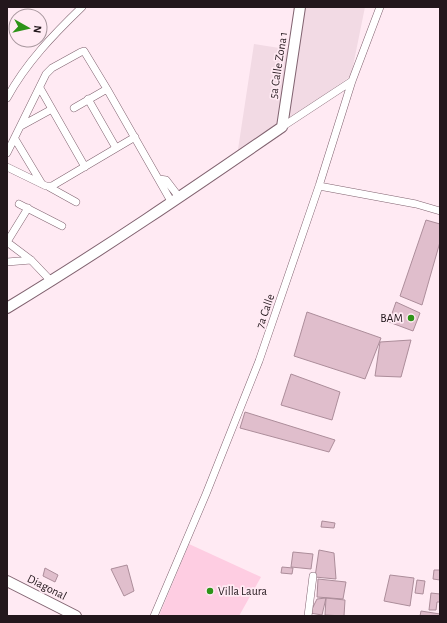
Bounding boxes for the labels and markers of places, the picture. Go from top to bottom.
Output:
place label: BAM [380,312,403,324]
marker: BAM [406,313,416,323]
place label: Villa Laura [218,585,267,597]
marker: Villa Laura [205,586,215,596]

